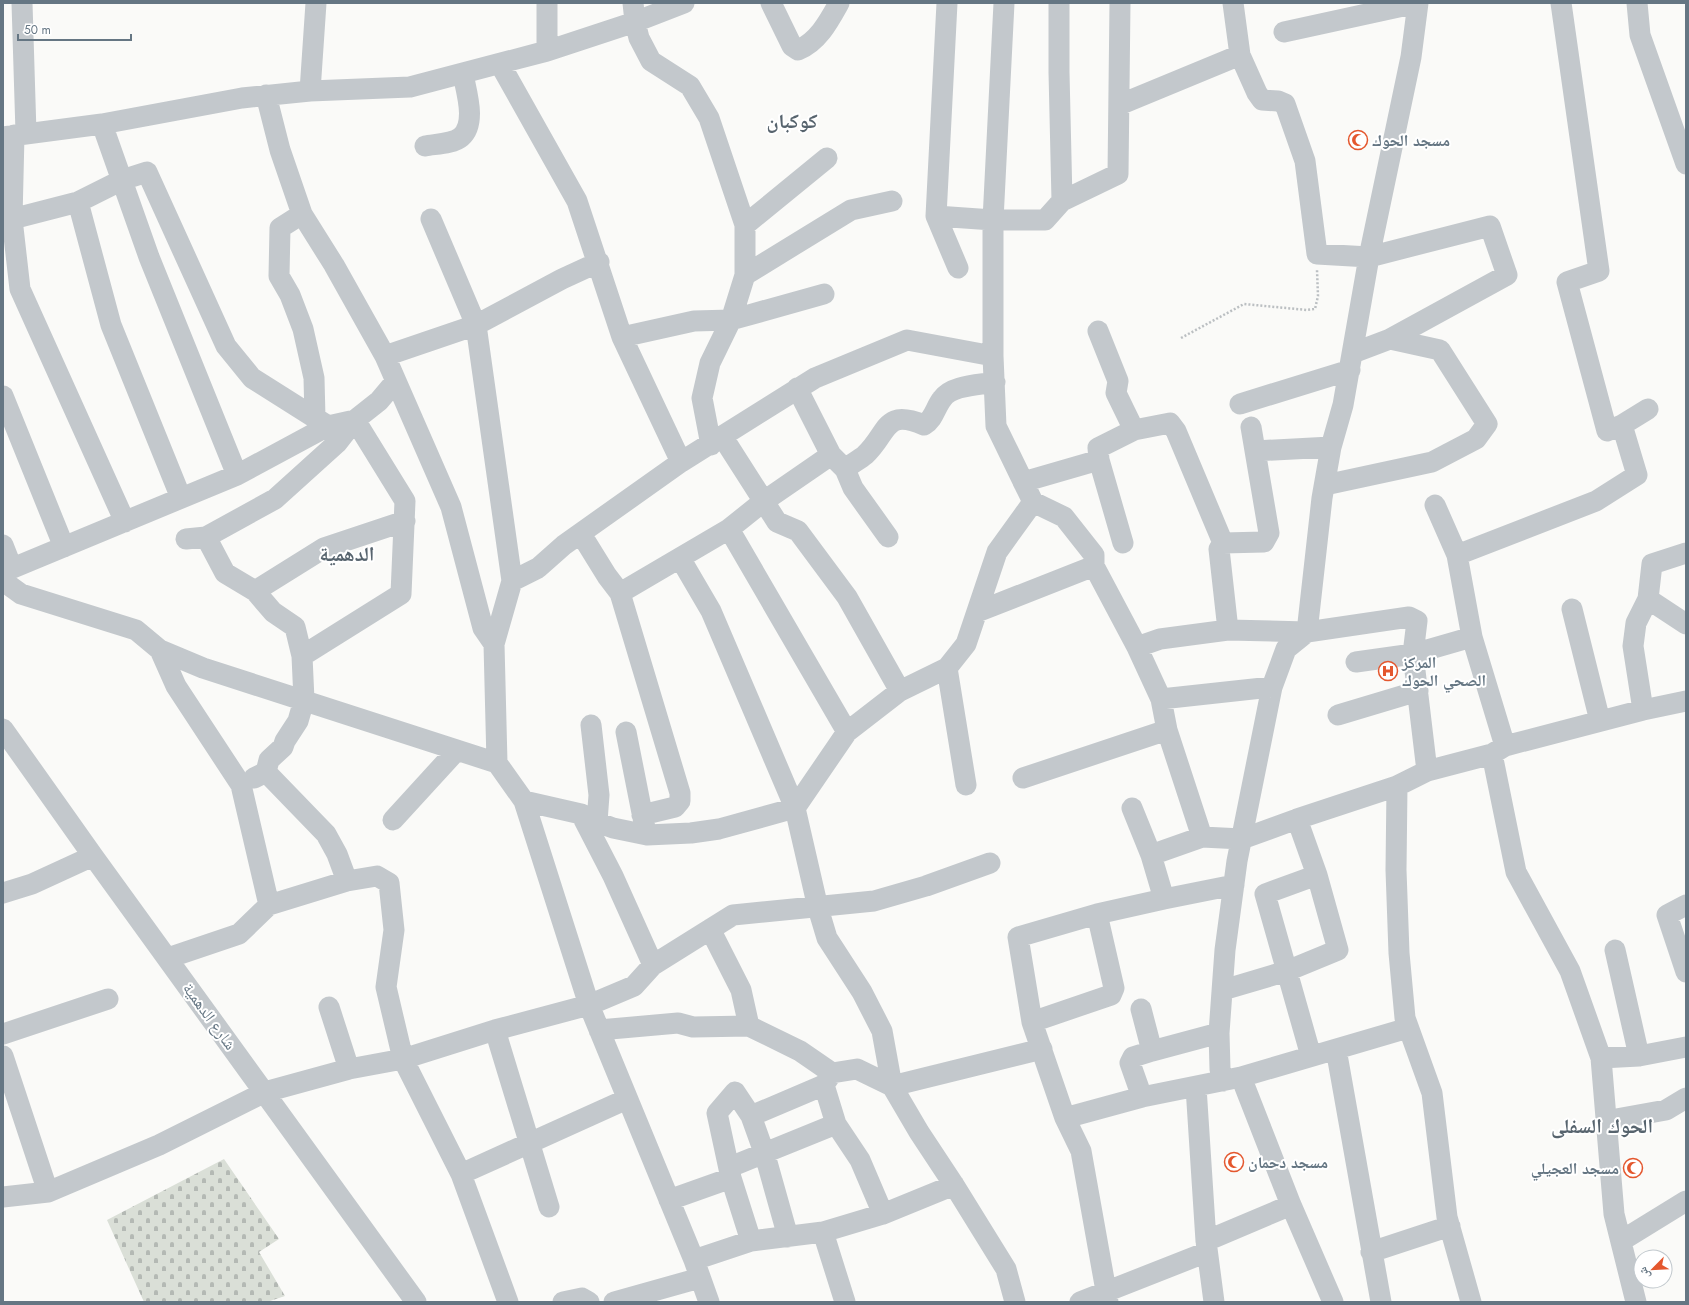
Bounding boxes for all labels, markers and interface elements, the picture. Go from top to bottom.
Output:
scale bar [18,16,131,42]
text: 50 m [24,21,51,39]
district label: كوكبان [766,107,818,136]
mosque icon: مسجد الحوك [1347,129,1369,151]
place label: مسجد الحوك [1372,129,1450,152]
district label: الدهمية [320,540,374,569]
place label: المركز الصحي الحوك [1401,651,1486,693]
hospital icon: المركز الصحي الحوك [1377,660,1399,682]
street label: شارع الدهمية [177,978,242,1054]
district label: الحوك السفلى [1551,1112,1653,1141]
mosque icon: مسجد دحمان [1223,1151,1245,1173]
place label: مسجد دحمان [1248,1151,1328,1174]
place label: مسجد العجيلي [1531,1157,1619,1181]
mosque icon: مسجد العجيلي [1622,1157,1644,1179]
north arrow [1633,1249,1673,1289]
text: ش [1634,1264,1654,1282]

